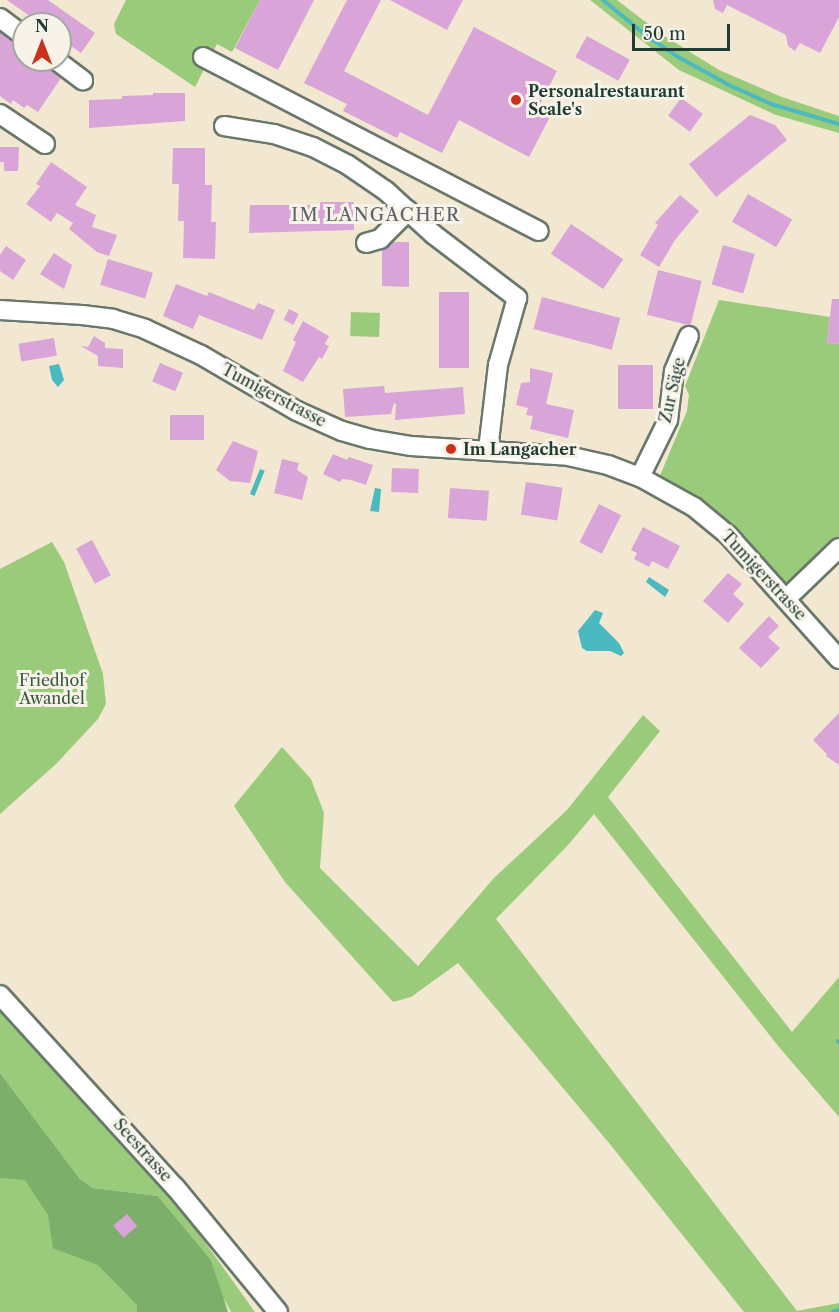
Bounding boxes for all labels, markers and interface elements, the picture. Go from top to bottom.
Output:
north arrow [12,12,72,72]
scale bar [635,12,732,50]
text: N [35,16,49,36]
text: 50 m [643,23,686,45]
place label: Personalrestaurant Scale's [528,81,685,119]
marker: Personalrestaurant Scale's [509,93,523,107]
district label: IM LANGACHER [291,204,461,226]
street label: Zur Säge [655,355,689,425]
street label: Tumigerstrasse [218,359,330,431]
place label: Im Langacher [463,439,577,459]
marker: Im Langacher [444,442,458,456]
street label: Tumigerstrasse [718,526,810,624]
park label: Friedhof Awandel [19,670,85,708]
street label: Seestrasse [110,1115,176,1185]

